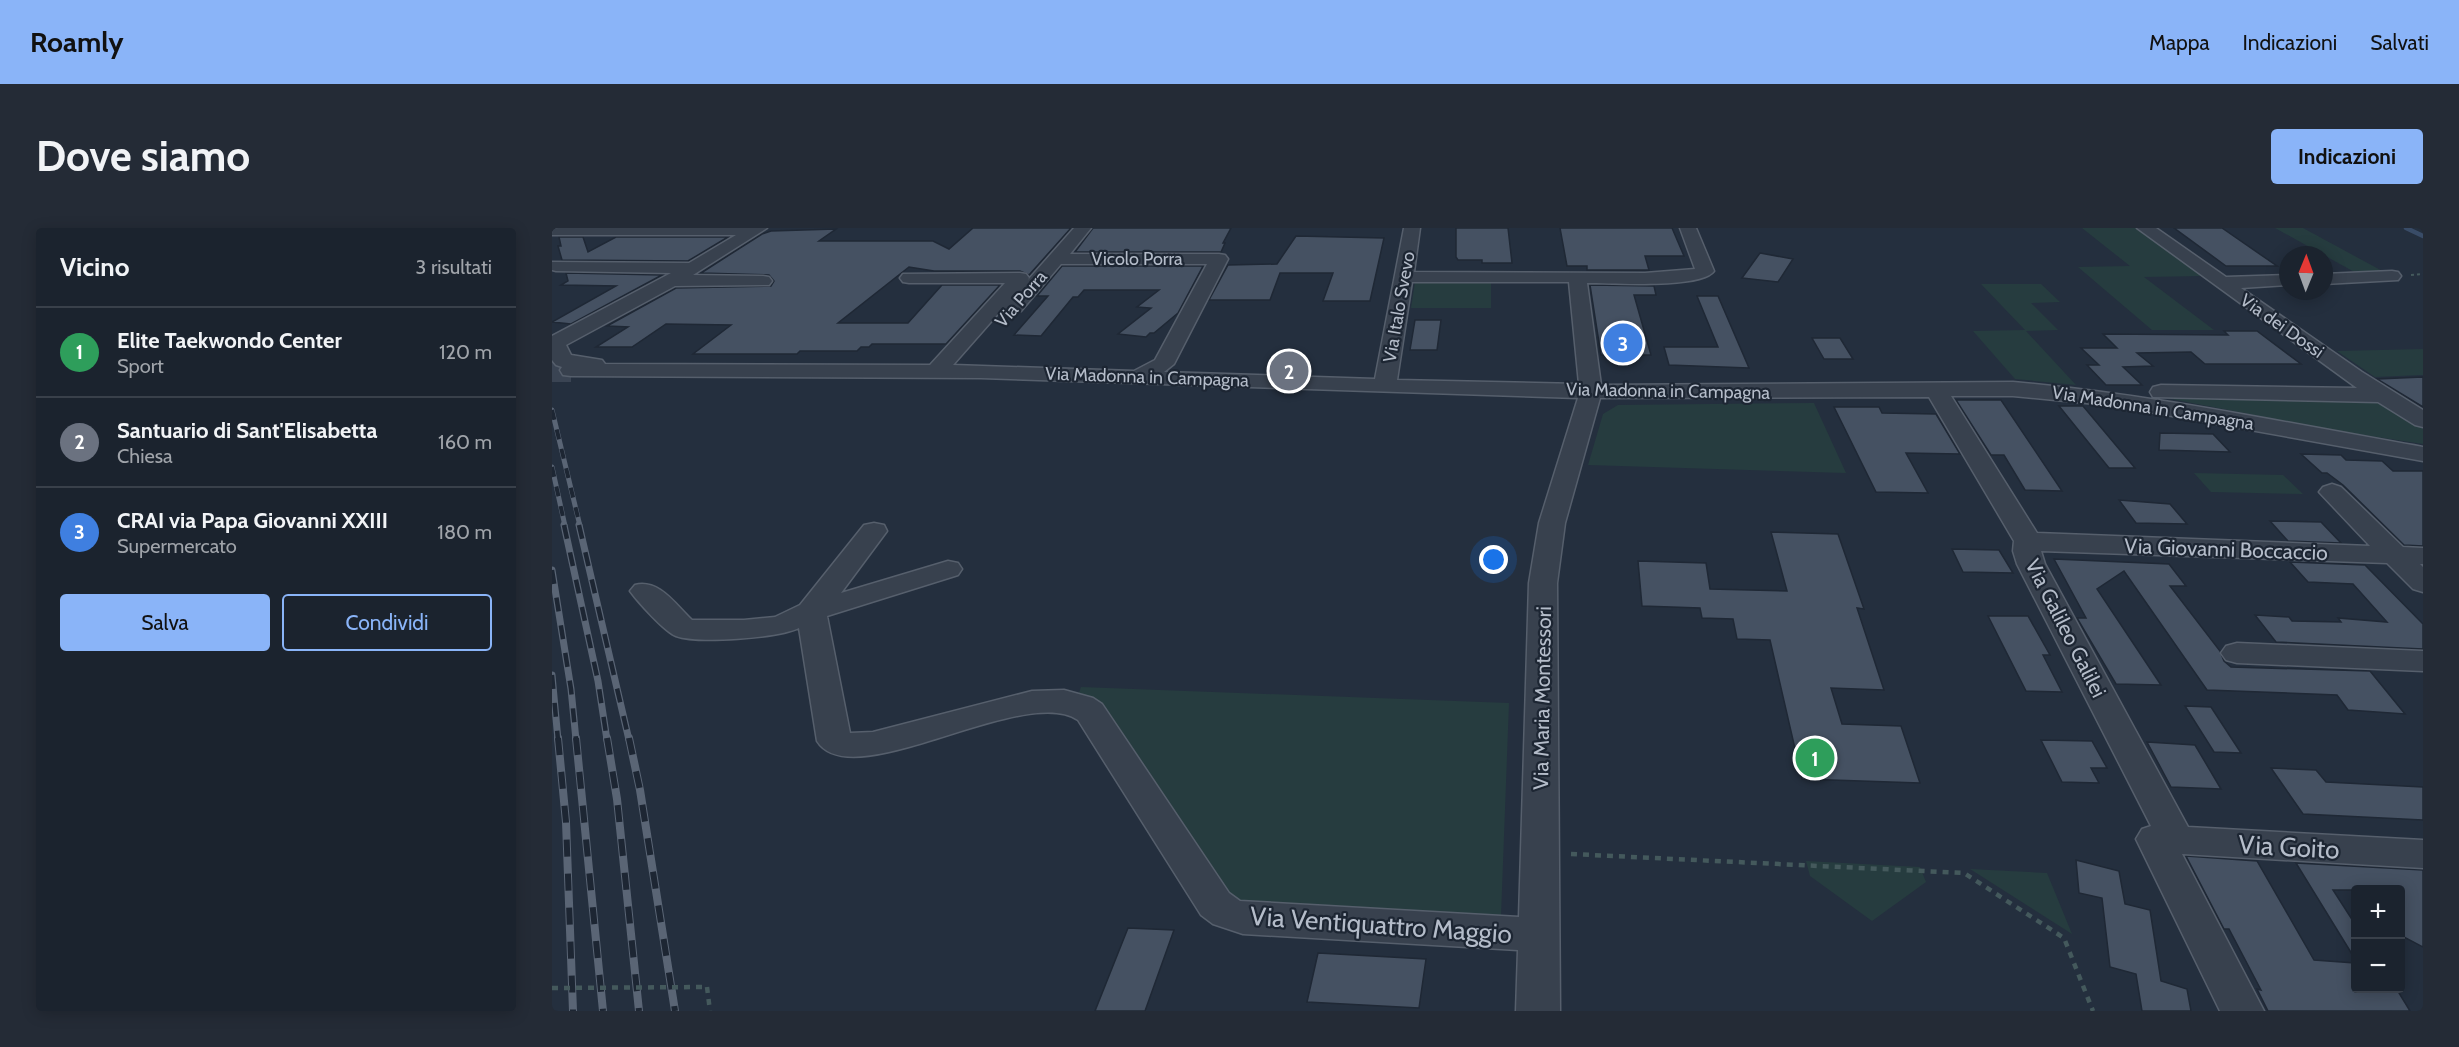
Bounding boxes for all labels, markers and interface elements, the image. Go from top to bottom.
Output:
text: Roamly [30,25,124,59]
text: Mappa [2149,30,2210,55]
text: Indicazioni [2243,30,2337,55]
text: Salvati [2370,30,2429,55]
button: Indicazioni [2271,129,2423,184]
text: Dove siamo [36,130,250,182]
north arrow [2279,246,2333,300]
street label: Vicolo Porra [1091,248,1183,270]
street label: Via Italo Svevo [1378,250,1420,364]
text: Vicino [60,251,129,283]
text: 3 risultati [416,255,492,279]
street label: Via Porra [990,266,1052,332]
street label: Via dei Dossi [2236,289,2328,363]
pin: 3 [1604,320,1642,366]
text: Elite Taekwondo Center [117,327,342,354]
text: 1 [76,340,83,364]
text: 120 m [439,340,492,364]
pin: 2 [1270,348,1308,394]
text: Sport [117,354,164,378]
street label: Via Madonna in Campagna [1045,362,1250,392]
street label: Via Madonna in Campagna [1566,378,1770,404]
street label: Via Madonna in Campagna [2051,381,2256,435]
text: Santuario di Sant'Elisabetta [117,417,377,444]
text: 2 [74,430,85,454]
text: 160 m [438,430,492,454]
text: Chiesa [117,444,173,468]
text: CRAI via Papa Giovanni XXIII [117,507,388,534]
text: 3 [74,520,85,544]
text: 180 m [437,520,492,544]
street label: Via Giovanni Boccaccio [2124,533,2328,565]
text: Supermercato [117,534,237,558]
your location [1479,545,1508,574]
street label: Via Galileo Galilei [2020,555,2112,701]
button: Salva [60,594,270,651]
button: Condividi [282,594,492,651]
street label: Via Maria Montessori [1528,606,1556,790]
pin: 1 [1796,736,1834,780]
street label: Via Goito [2238,828,2340,866]
map controls [2351,885,2405,993]
button: + [2351,885,2405,939]
street label: Via Ventiquattro Maggio [1249,900,1513,950]
button: − [2351,939,2405,993]

